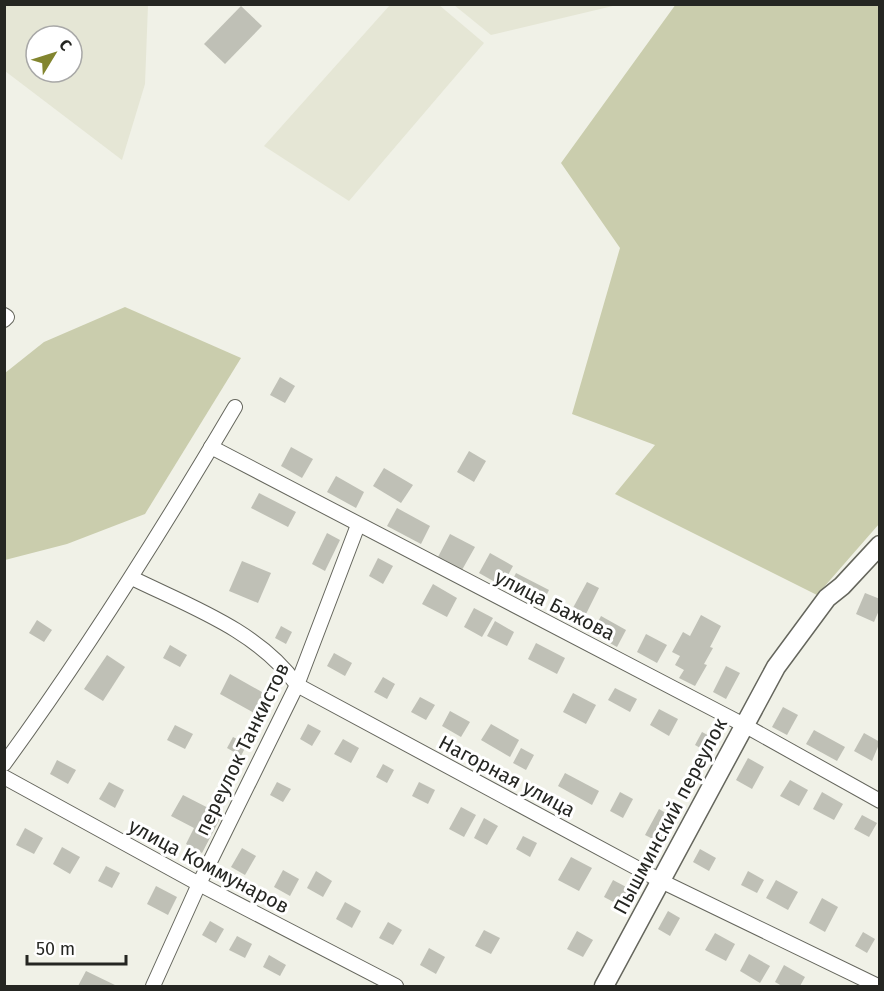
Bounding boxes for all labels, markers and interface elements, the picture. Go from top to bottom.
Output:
north arrow [24,24,84,84]
text: С [55,36,76,55]
street label: улица Бажова [491,564,619,646]
street label: переулок Танкистов [190,659,294,839]
street label: Пышминский переулок [608,713,732,918]
street label: Нагорная улица [435,730,579,822]
street label: улица Коммунаров [125,814,293,918]
scale bar [27,928,126,966]
text: 50 m [36,938,75,960]

